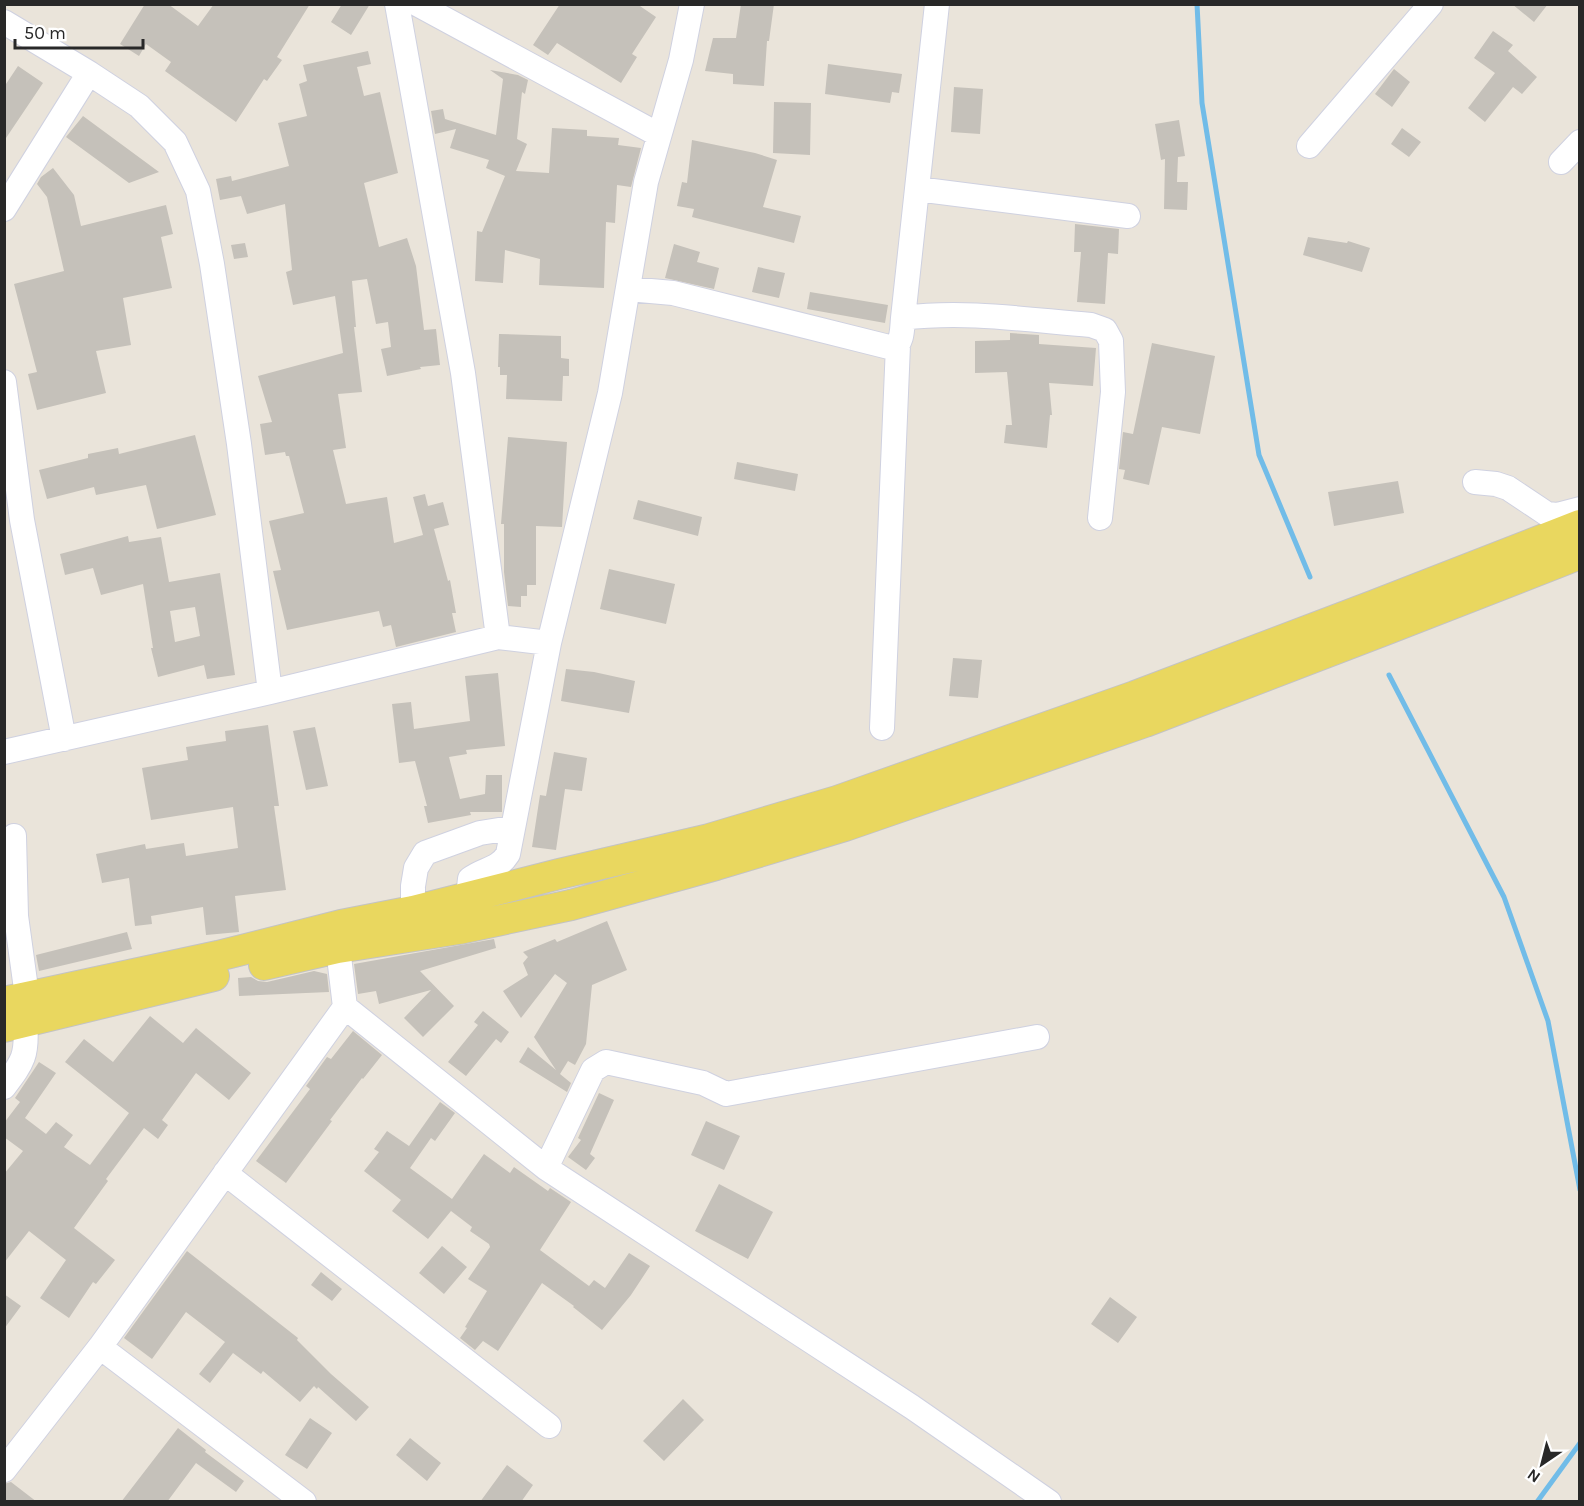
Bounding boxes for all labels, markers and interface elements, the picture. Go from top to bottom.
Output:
scale bar [15,12,142,50]
text: 50 m [24,22,66,44]
north arrow [1512,1434,1572,1494]
text: N [1524,1465,1544,1487]

